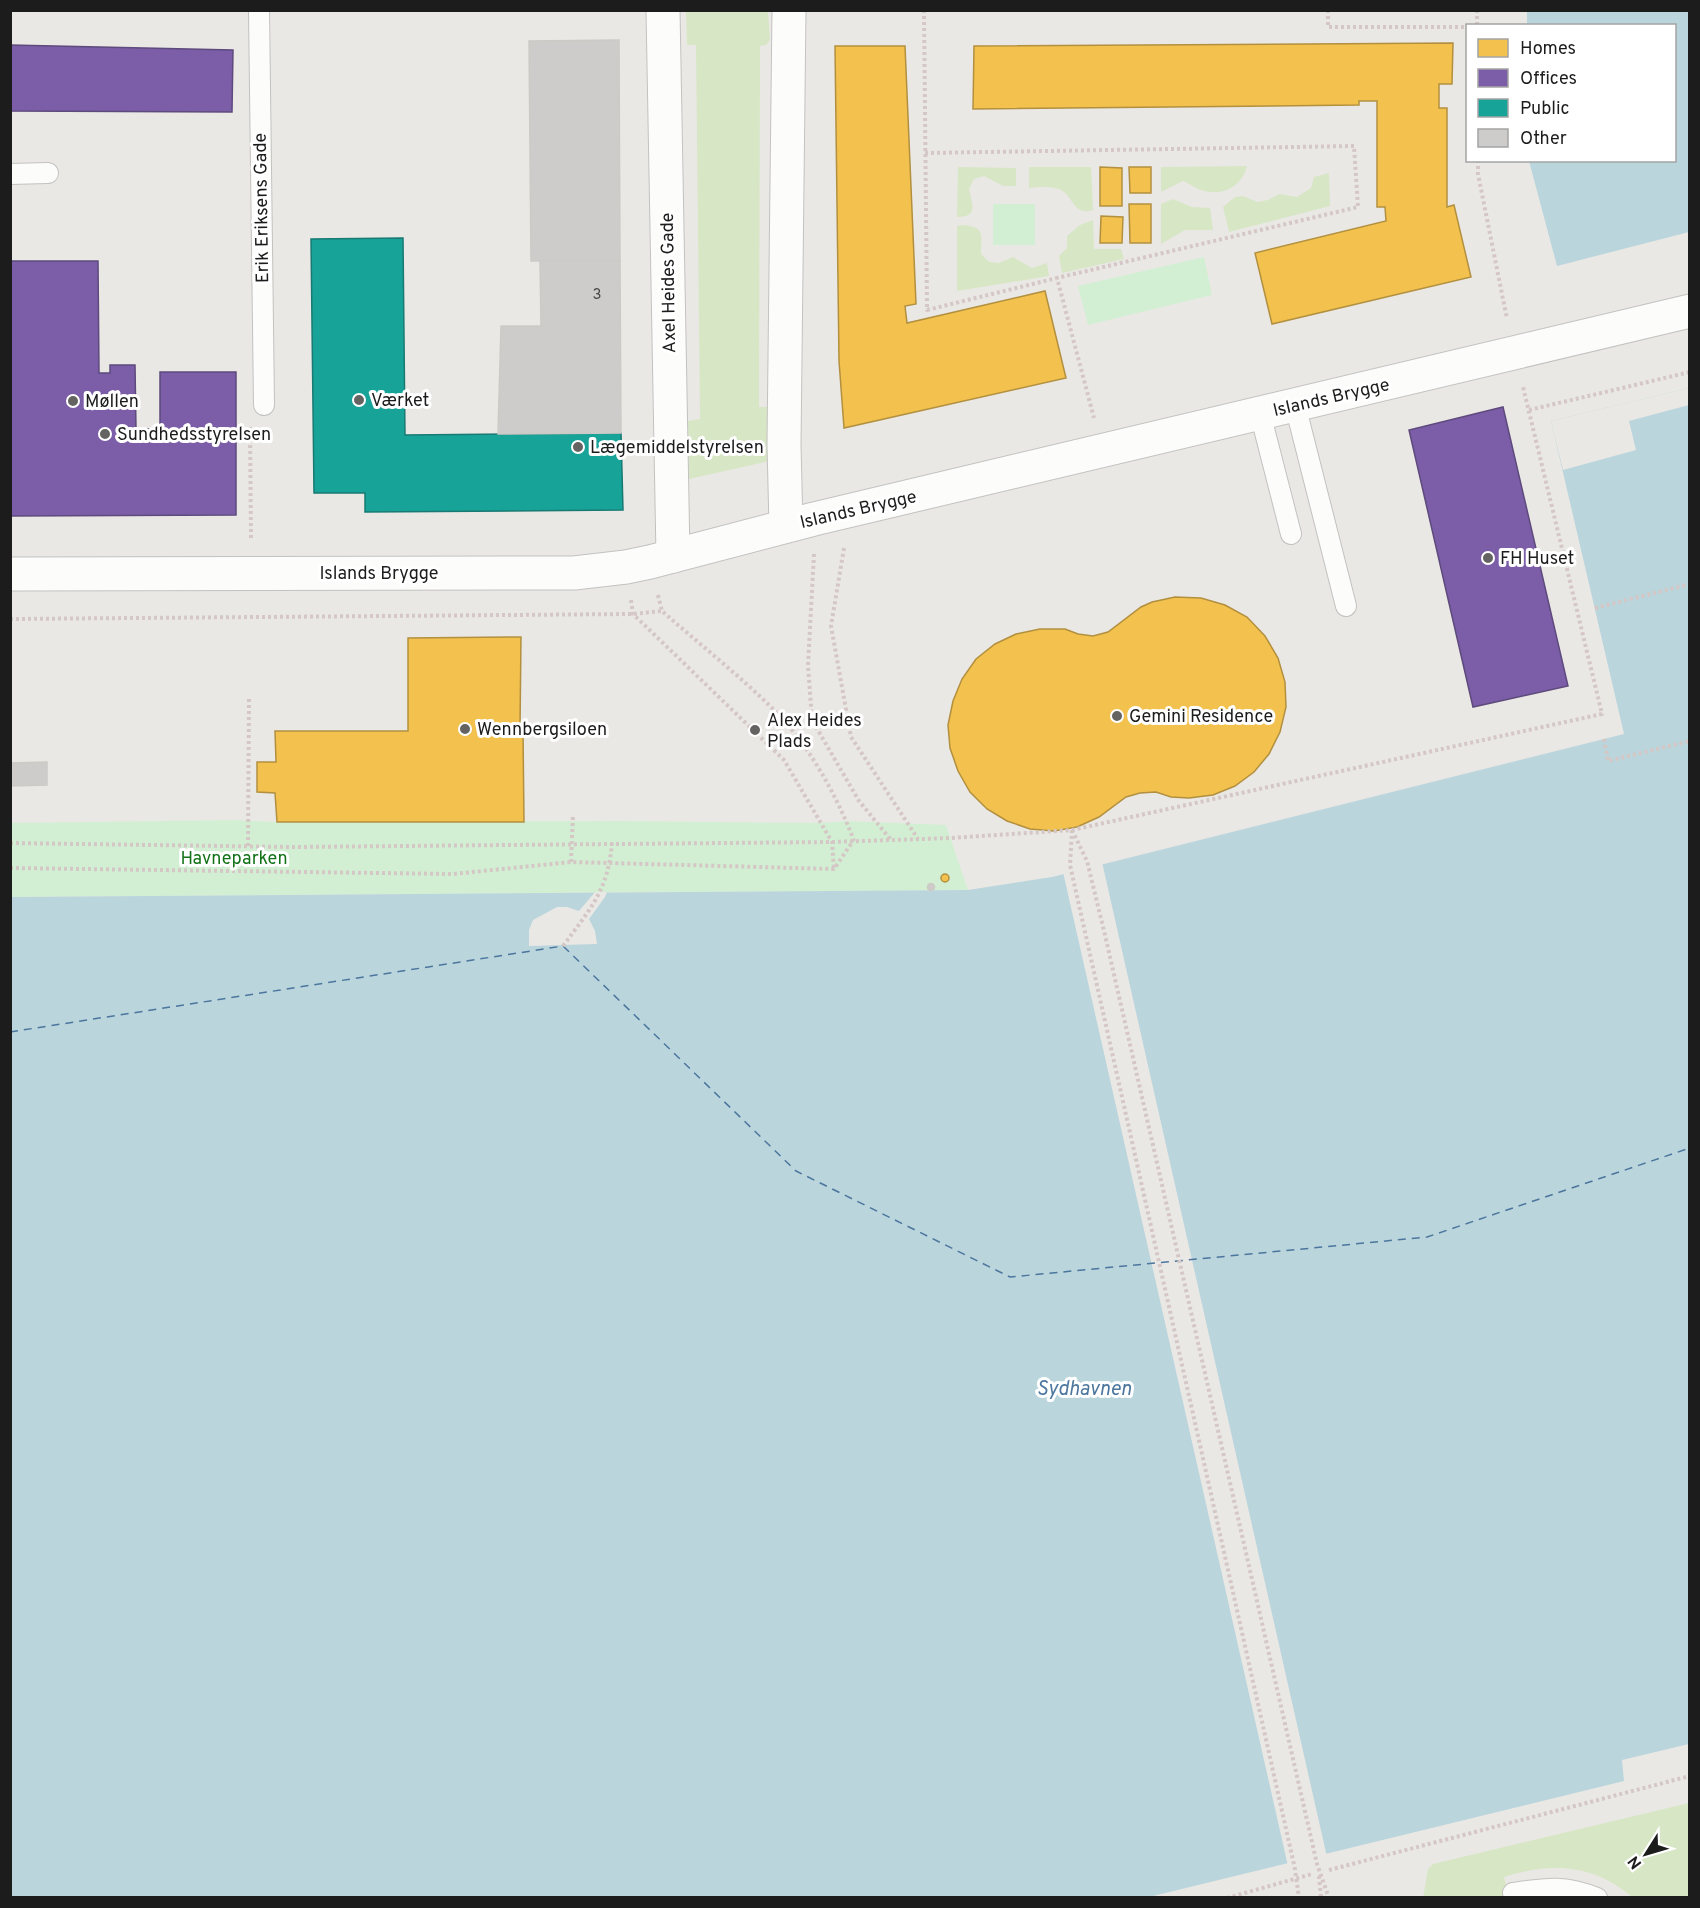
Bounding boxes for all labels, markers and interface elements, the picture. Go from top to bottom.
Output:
legend [1466,24,1676,162]
text: Homes [1520,38,1576,61]
text: Offices [1520,68,1577,91]
text: Public [1520,98,1570,121]
text: Other [1520,128,1567,151]
street label: Erik Eriksens Gade [250,133,275,283]
street label: Axel Heides Gade [657,212,682,354]
house number: 3 [592,286,602,305]
street label: Islands Brygge [1271,374,1392,423]
place label: Værket [371,390,429,413]
place label: Møllen [85,391,139,414]
marker: Værket [352,393,366,407]
marker: Møllen [66,394,80,408]
place label: Sundhedsstyrelsen [117,424,271,447]
marker: Sundhedsstyrelsen [98,427,112,441]
place label: Lægemiddelstyrelsen [590,437,764,460]
marker: Lægemiddelstyrelsen [571,440,585,454]
street label: Islands Brygge [798,486,919,535]
place label: FH Huset [1500,548,1574,571]
marker: FH Huset [1481,551,1495,565]
street label: Islands Brygge [320,563,438,586]
place label: Gemini Residence [1129,706,1273,729]
marker: Gemini Residence [1110,709,1124,723]
place label: Alex Heides Plads [767,710,862,754]
place label: Wennbergsiloen [477,719,607,742]
marker: Wennbergsiloen [458,722,472,736]
marker: Alex Heides Plads [748,723,762,737]
park label: Havneparken [180,848,288,871]
water label: Sydhavnen [1037,1377,1132,1403]
north arrow [1616,1824,1676,1884]
text: N [1624,1851,1647,1872]

